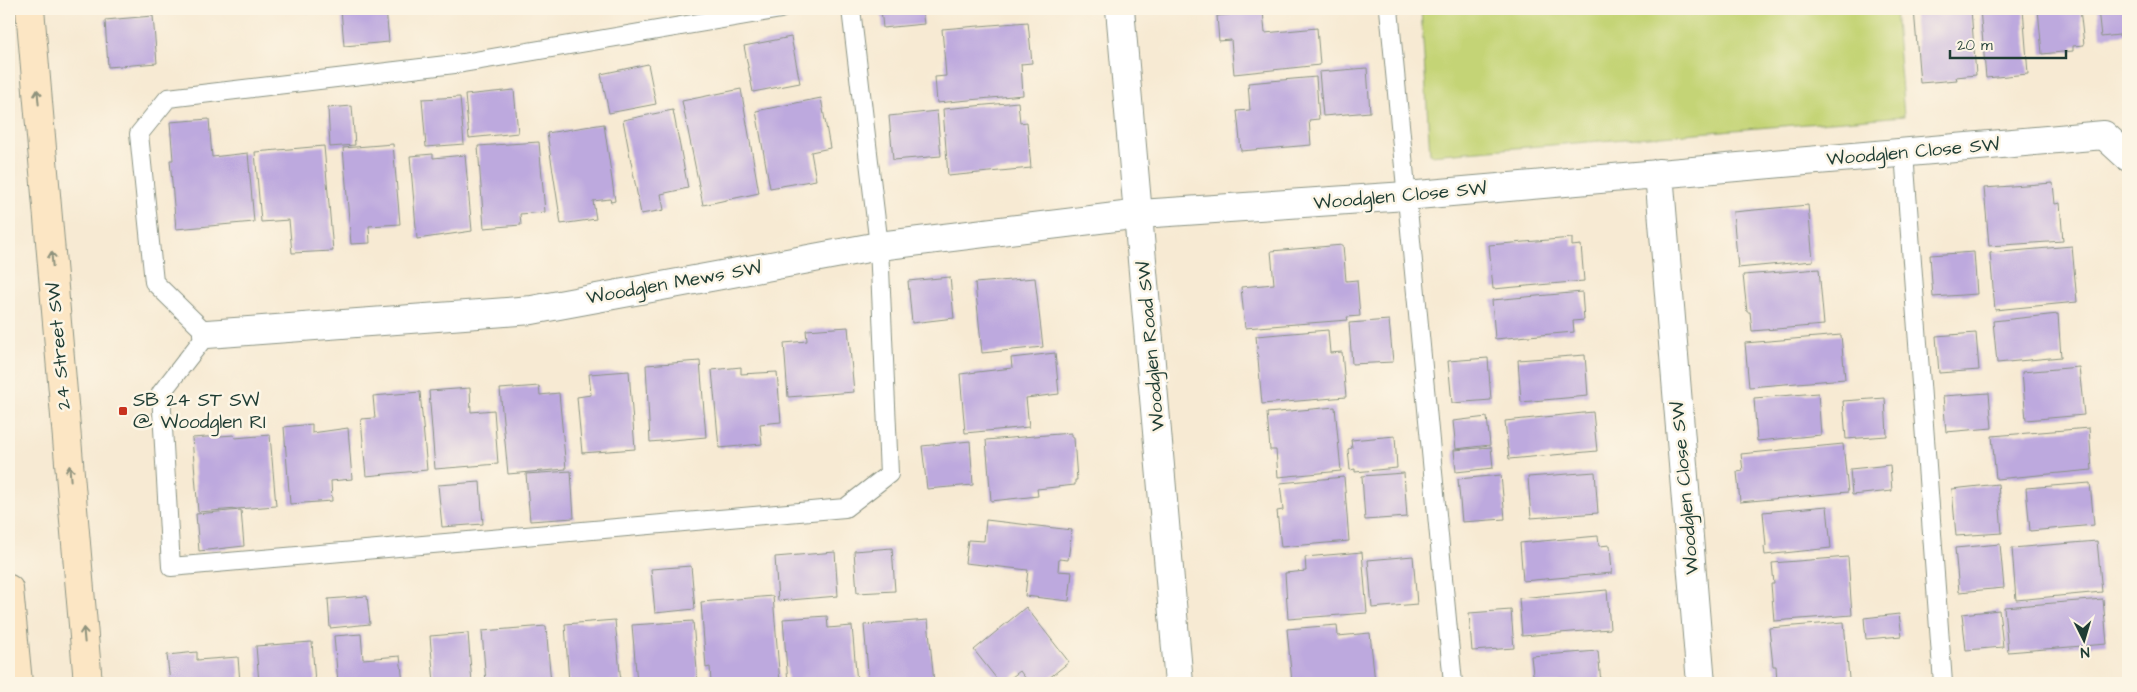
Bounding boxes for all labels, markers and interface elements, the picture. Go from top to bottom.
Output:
scale bar [1950,28,2066,60]
text: 20 m [1957,35,1993,56]
one-way arrow [33,89,42,105]
street label: Woodglen Close SW [1825,131,2001,174]
street label: Woodglen Close SW [1312,175,1488,218]
one-way arrow [47,251,56,267]
street label: Woodglen Mews SW [584,254,764,313]
street label: Woodglen Road SW [1130,260,1173,432]
street label: 24 Street SW [40,281,78,411]
place label: SB 24 ST SW @ Woodglen RI [133,387,266,437]
street label: Woodglen Close SW [1664,400,1707,576]
marker: SB 24 ST SW @ Woodglen RI [117,405,129,417]
one-way arrow [65,465,75,481]
north arrow [2060,614,2110,664]
one-way arrow [80,627,89,643]
text: N [2080,642,2090,662]

